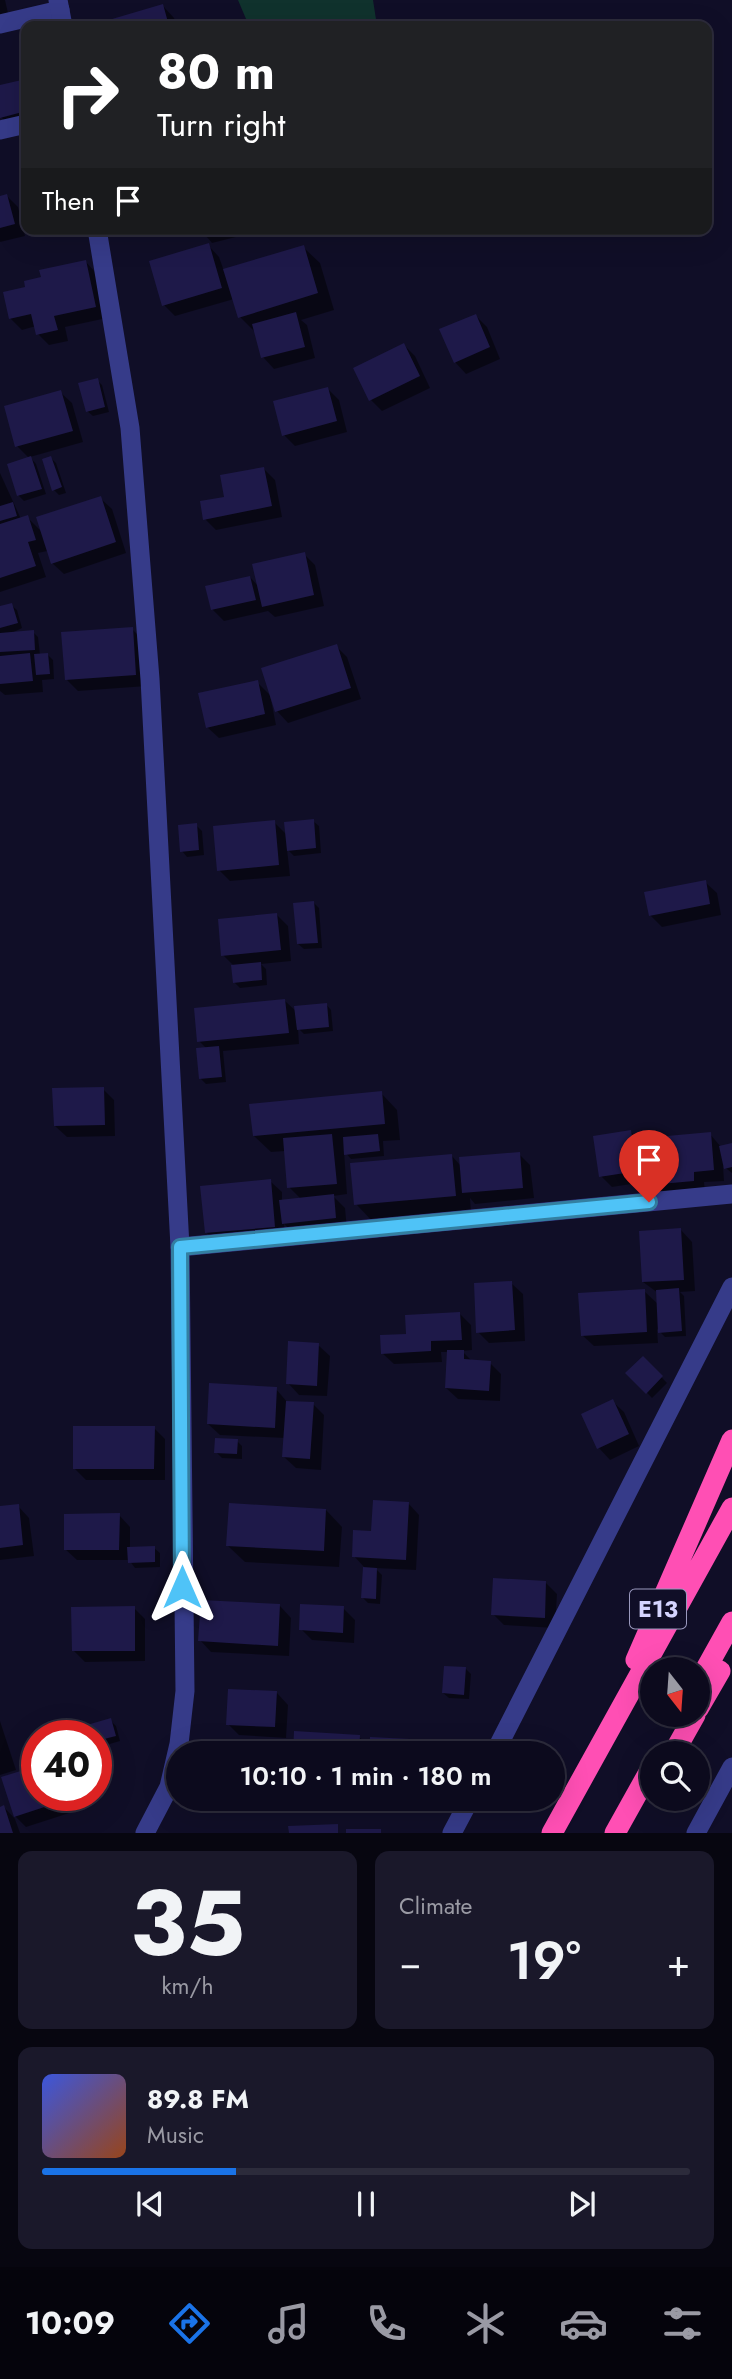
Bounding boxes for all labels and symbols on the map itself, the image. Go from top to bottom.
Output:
pin [619,1130,679,1202]
position arrow [145,1550,219,1624]
road number: E13 [630,1590,686,1628]
north arrow [640,1657,710,1727]
speed limit sign: 40 [21,1720,112,1811]

